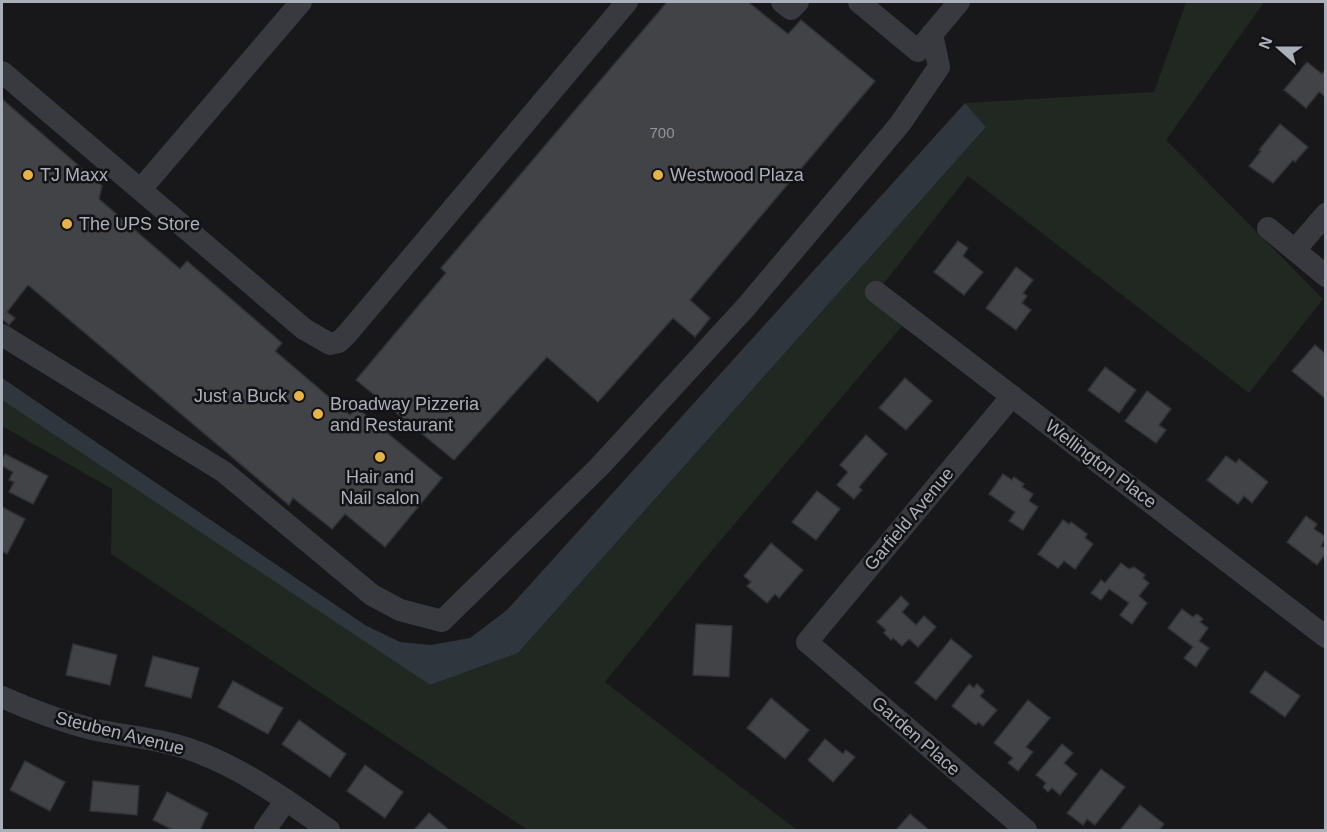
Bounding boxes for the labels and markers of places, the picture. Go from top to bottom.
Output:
place label: TJ Maxx [40,165,108,185]
place label: Westwood Plaza [670,165,805,185]
marker: TJ Maxx [21,168,35,182]
marker: Westwood Plaza [651,168,665,182]
place label: The UPS Store [79,214,200,234]
marker: The UPS Store [60,217,74,231]
place label: Just a Buck [194,386,288,406]
marker: Just a Buck [292,389,306,403]
place label: Broadway Pizzeria and Restaurant [330,394,480,435]
marker: Broadway Pizzeria and Restaurant [311,407,325,421]
marker: Hair and Nail salon [373,450,387,464]
place label: Hair and Nail salon [340,467,420,508]

